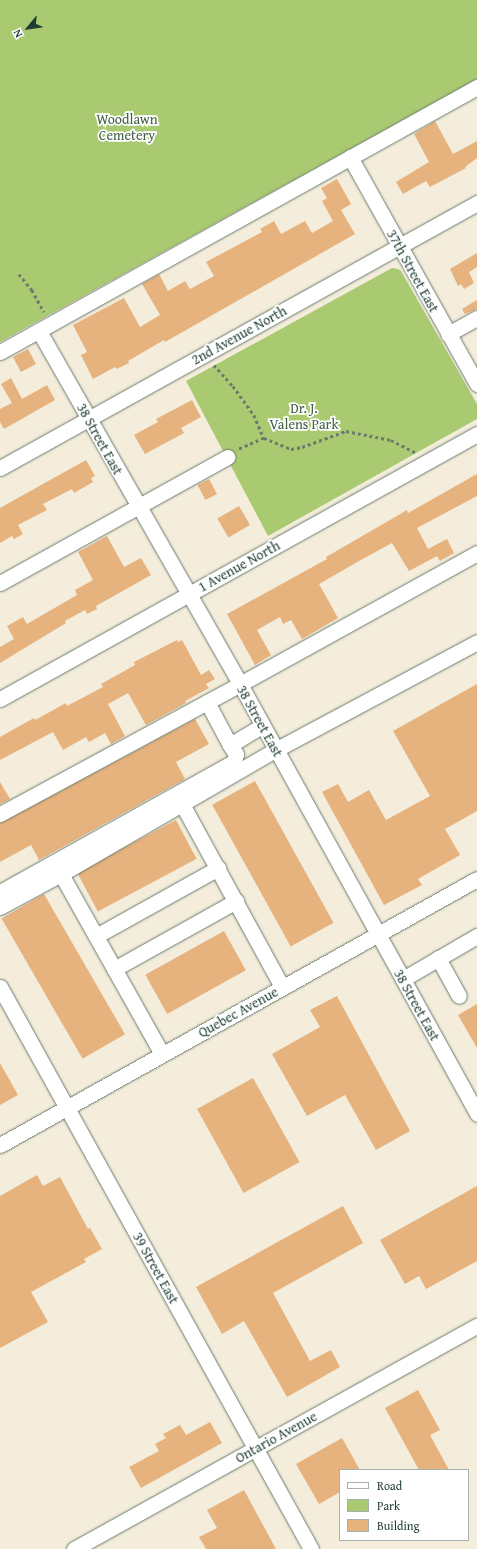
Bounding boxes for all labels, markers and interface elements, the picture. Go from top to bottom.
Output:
north arrow [8,8,48,48]
text: N [9,27,26,41]
park label: Woodlawn Cemetery [96,111,158,144]
street label: 37th Street East [383,227,443,315]
street label: 2nd Avenue North [189,302,289,368]
street label: 38 Street East [73,400,127,478]
park label: Dr. J. Valens Park [270,400,338,432]
street label: 1 Avenue North [195,537,283,595]
street label: 38 Street East [233,682,287,760]
street label: 38 Street East [390,966,444,1044]
street label: Quebec Avenue [195,983,281,1041]
street label: 39 Street East [129,1229,183,1307]
street label: Ontario Avenue [232,1408,320,1466]
legend [339,1469,469,1541]
text: Road [377,1477,402,1494]
text: Park [377,1497,400,1514]
text: Building [377,1517,420,1534]

